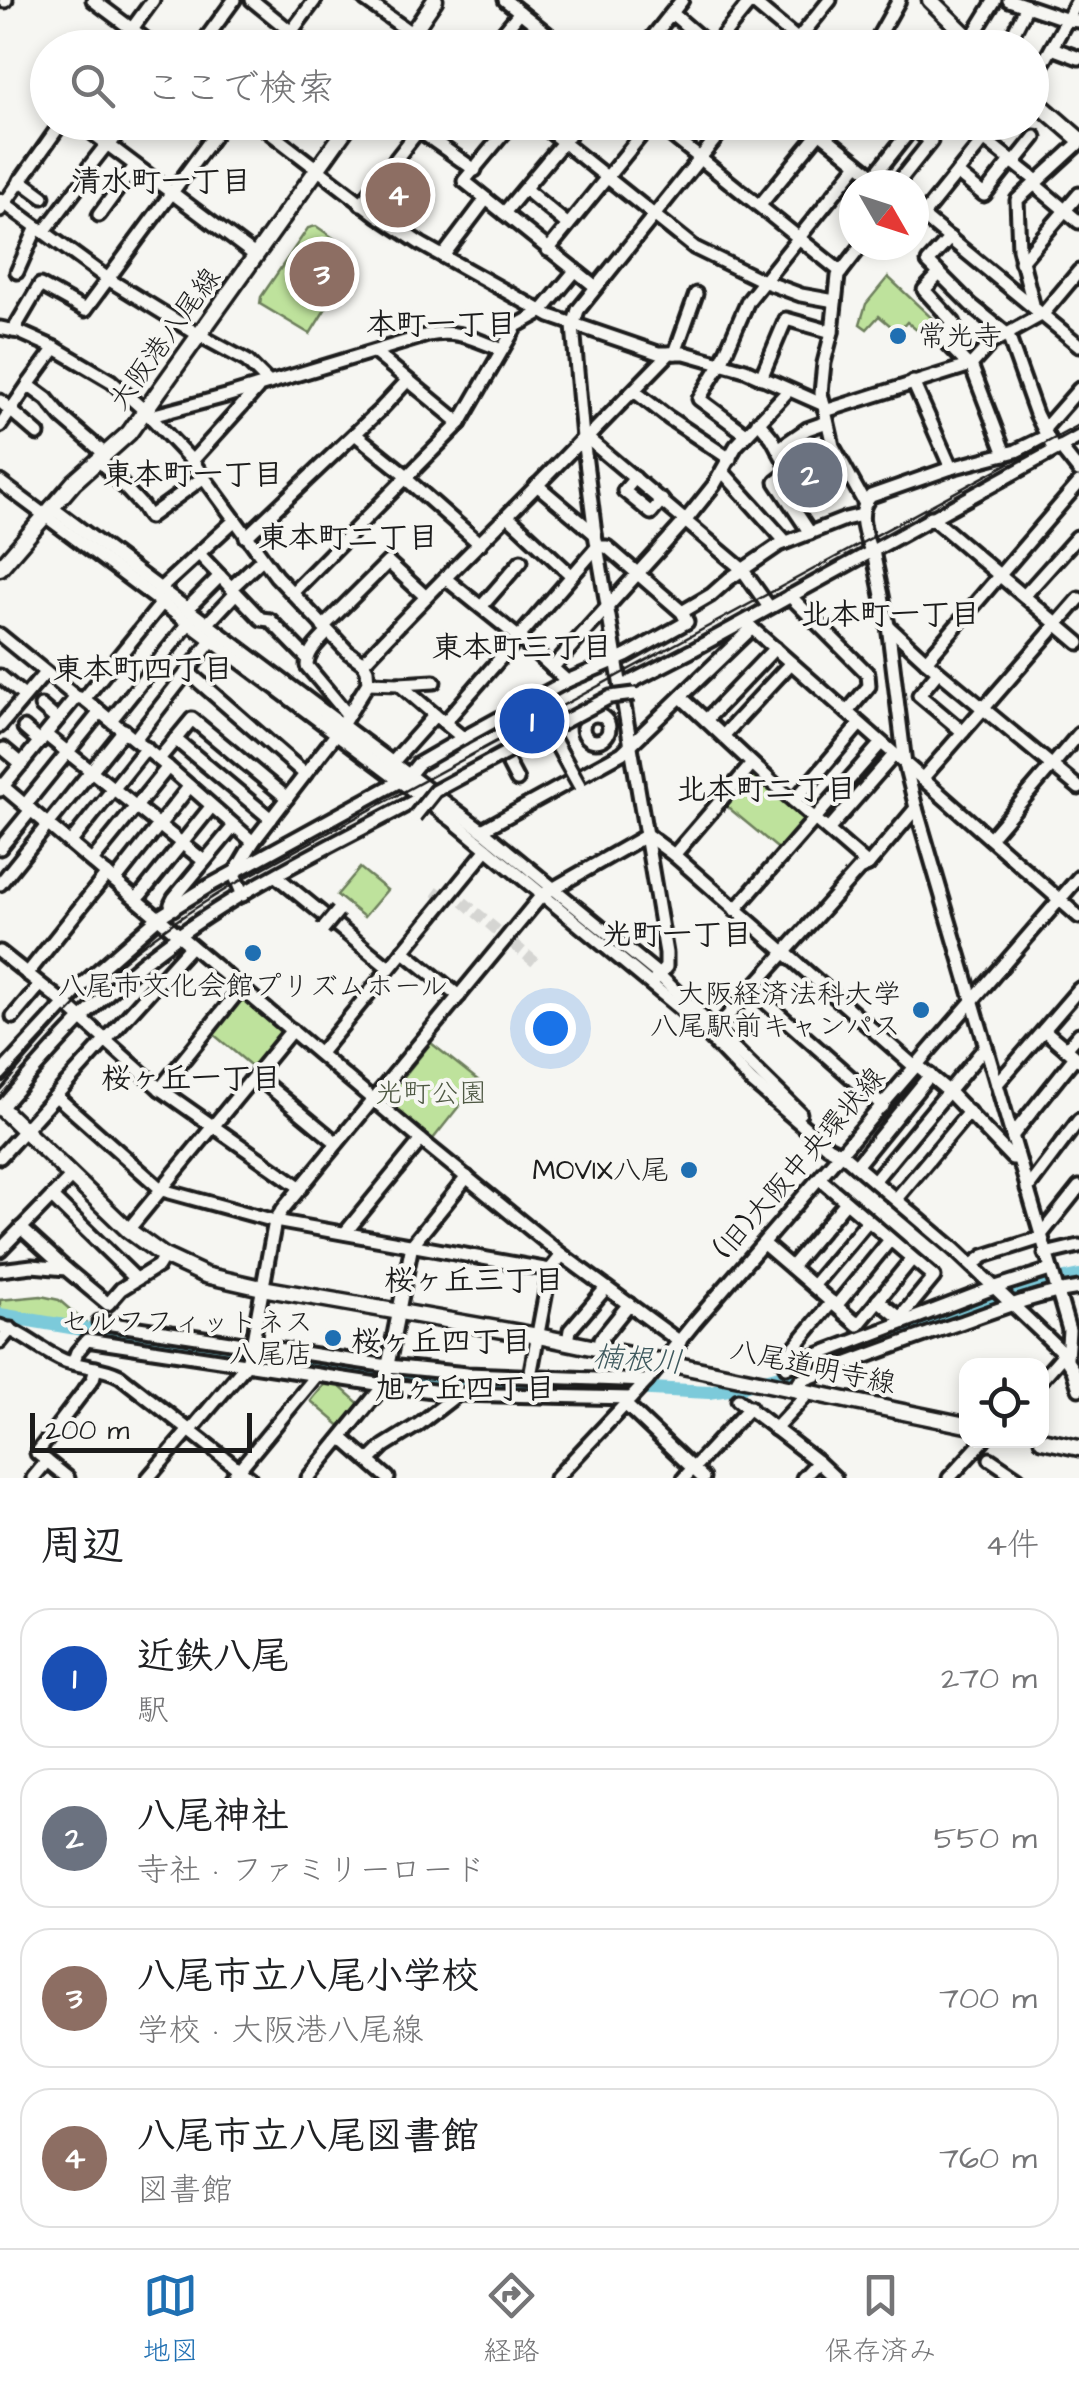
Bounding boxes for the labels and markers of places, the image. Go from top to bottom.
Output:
pin: 4 [366,158,430,232]
pin: 3 [290,236,354,312]
place label: 常光寺 [918,317,1002,356]
marker: 常光寺 [887,325,909,347]
pin: 2 [778,438,842,512]
pin: 1 [500,684,564,758]
marker: 八尾市文化会館プリズムホール [242,942,264,964]
place label: 八尾市文化会館プリズムホール [58,967,448,1006]
place label: 大阪経済法科大学 八尾駅前キャンパス [650,975,901,1046]
marker: 大阪経済法科大学 八尾駅前キャンパス [910,999,932,1021]
place label: MOVIX八尾 [532,1151,669,1190]
marker: MOVIX八尾 [678,1159,700,1181]
place label: セルフフィットネス 八尾店 [60,1303,313,1374]
marker: セルフフィットネス 八尾店 [322,1327,344,1349]

